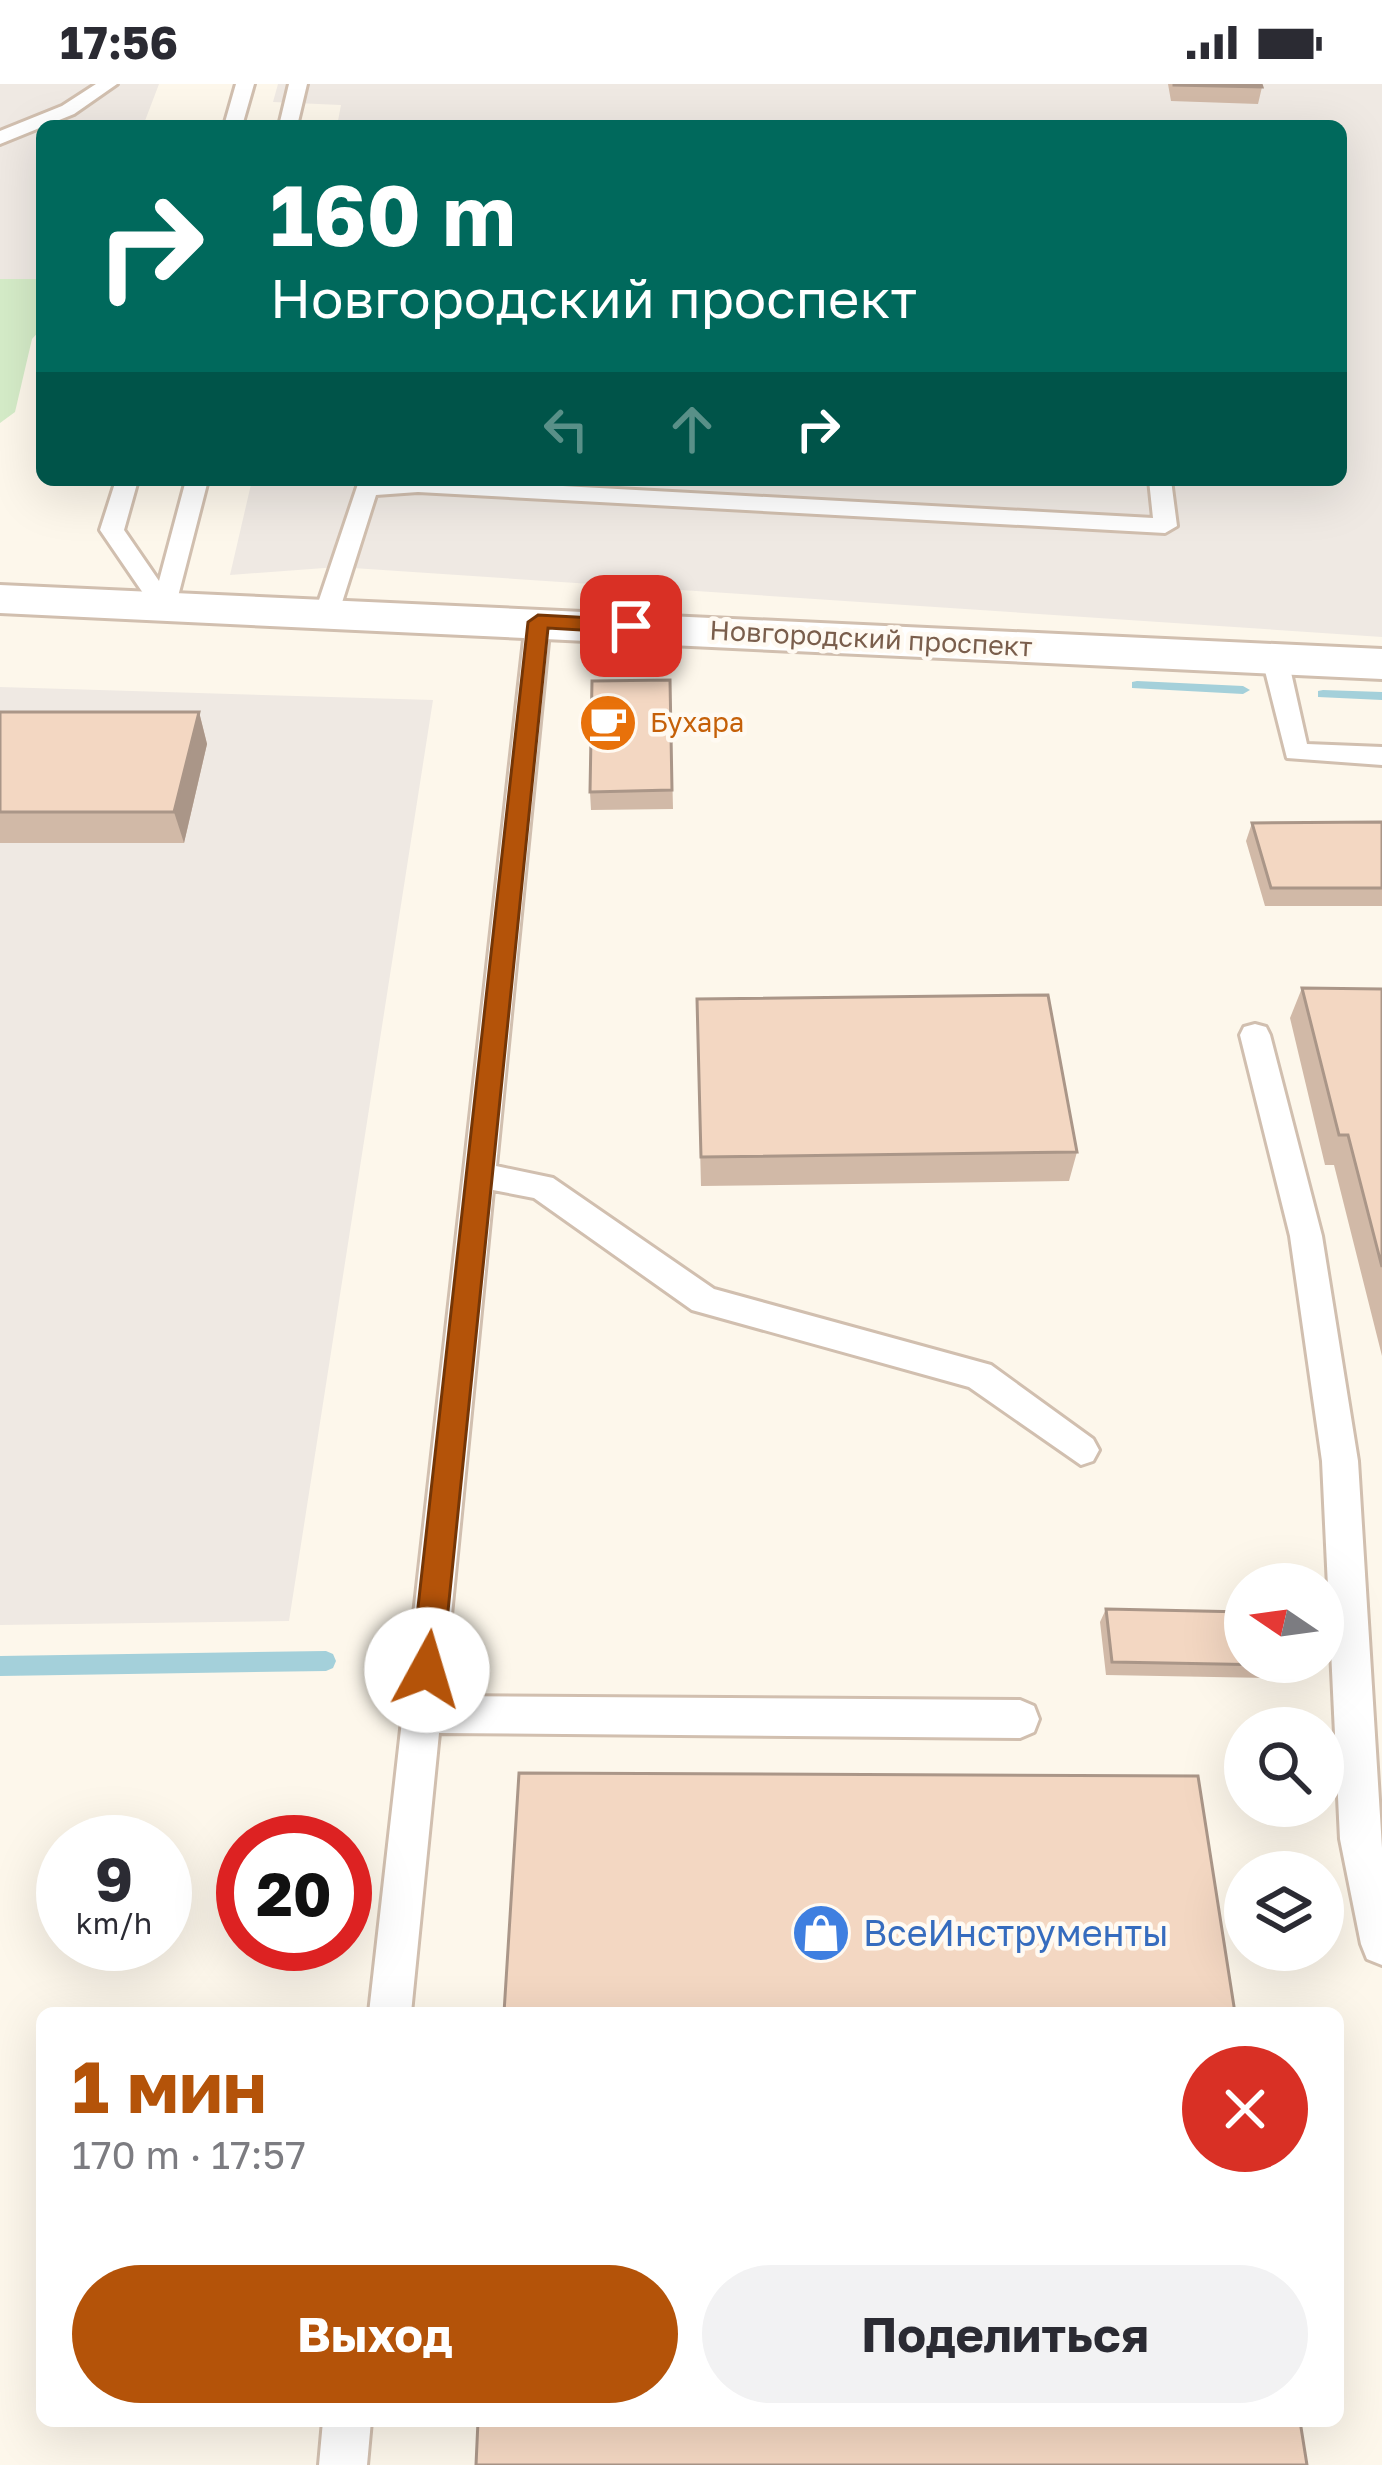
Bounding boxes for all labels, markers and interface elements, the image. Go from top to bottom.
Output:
text: 17:56 [60,15,178,69]
text: 160 m [270,164,516,264]
icon: right [72,168,228,324]
text: Новгородский проспект [270,265,917,330]
icon: left [533,396,599,462]
icon: ahead [659,396,725,462]
icon: right [785,396,851,462]
pin [580,575,682,677]
icon: arrive [598,593,664,659]
street label: Новгородский проспект [709,614,1033,662]
cafe icon: Бухара [577,692,639,754]
place label: Бухара [650,706,744,738]
north arrow [1224,1563,1344,1683]
map controls [1224,1563,1344,1971]
position arrow [364,1607,490,1733]
button: search [1224,1707,1344,1827]
speed limit sign: 20 [216,1815,372,1971]
text: 9 [95,1842,133,1914]
button: layers [1224,1851,1344,1971]
shop icon: ВсеИнструменты [790,1902,852,1964]
text: km/h [76,1905,152,1941]
place label: ВсеИнструменты [863,1911,1168,1954]
text: 1 мин [72,2042,267,2129]
button: close [1182,2046,1308,2172]
text: 170 m · 17:57 [72,2131,306,2178]
button: Выход [72,2265,678,2403]
button: Поделиться [702,2265,1308,2403]

